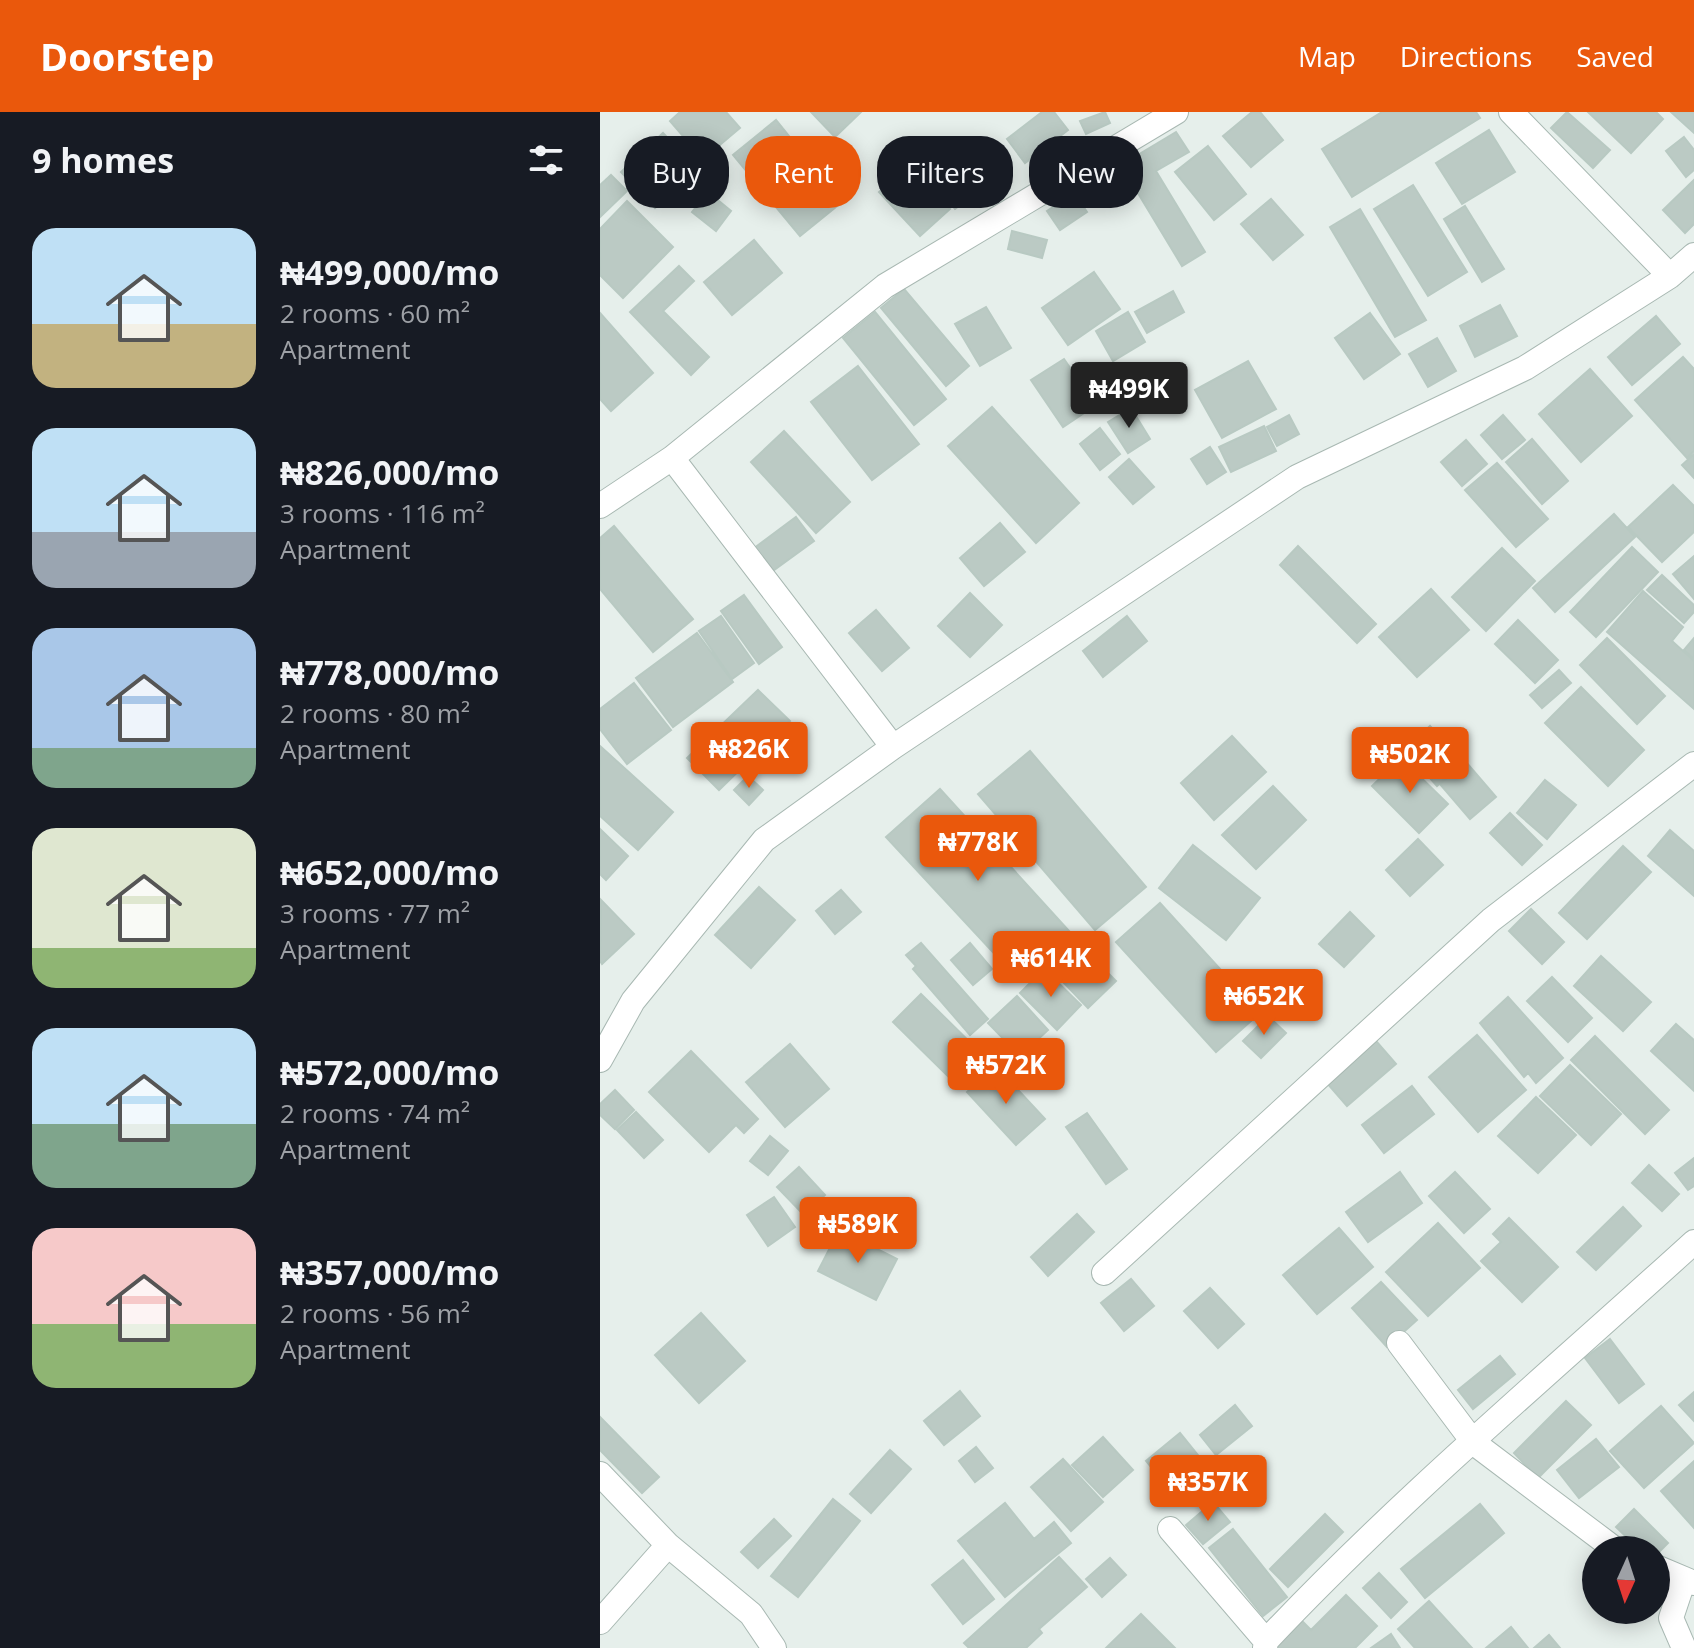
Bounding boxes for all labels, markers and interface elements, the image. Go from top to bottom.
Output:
text: Doorstep [40,30,214,82]
text: Map [1298,37,1356,75]
text: Directions [1400,37,1532,75]
text: Saved [1576,37,1654,75]
chip: Buy [624,136,729,208]
chip: Rent [745,136,861,208]
chip: Filters [877,136,1013,208]
chip: New [1029,136,1143,208]
text: 9 homes [32,137,174,183]
icon: filters [524,138,568,182]
text: ₦499,000/mo [280,249,499,295]
icon: home [96,260,192,356]
text: 2 rooms · 60 m² [280,295,470,331]
text: Apartment [280,331,411,367]
pin: ₦499K [1073,362,1185,430]
text: ₦499K [1089,370,1169,406]
text: ₦826,000/mo [280,449,499,495]
icon: home [96,460,192,556]
text: 3 rooms · 116 m² [280,495,485,531]
text: Apartment [280,531,411,567]
text: ₦778,000/mo [280,649,499,695]
icon: home [96,660,192,756]
text: 2 rooms · 80 m² [280,695,470,731]
pin: ₦826K [693,722,805,790]
pin: ₦502K [1354,727,1466,795]
text: ₦826K [709,730,789,766]
text: Apartment [280,731,411,767]
text: ₦502K [1370,735,1450,771]
pin: ₦778K [922,815,1034,883]
text: ₦778K [938,823,1018,859]
text: ₦652,000/mo [280,849,499,895]
icon: home [96,860,192,956]
text: 3 rooms · 77 m² [280,895,470,931]
text: Apartment [280,931,411,967]
pin: ₦614K [995,931,1107,999]
text: ₦614K [1011,939,1091,975]
pin: ₦652K [1208,969,1320,1037]
text: ₦652K [1224,977,1304,1013]
pin: ₦572K [950,1038,1062,1106]
text: ₦572K [966,1046,1046,1082]
text: ₦572,000/mo [280,1049,499,1095]
icon: home [96,1060,192,1156]
text: 2 rooms · 74 m² [280,1095,470,1131]
text: Apartment [280,1131,411,1167]
pin: ₦589K [802,1197,914,1265]
text: ₦589K [818,1205,898,1241]
text: ₦357,000/mo [280,1249,499,1295]
icon: home [96,1260,192,1356]
text: 2 rooms · 56 m² [280,1295,470,1331]
text: Apartment [280,1331,411,1367]
pin: ₦357K [1152,1455,1264,1523]
text: ₦357K [1168,1463,1248,1499]
north arrow [1582,1536,1670,1624]
map controls [1582,1536,1670,1624]

